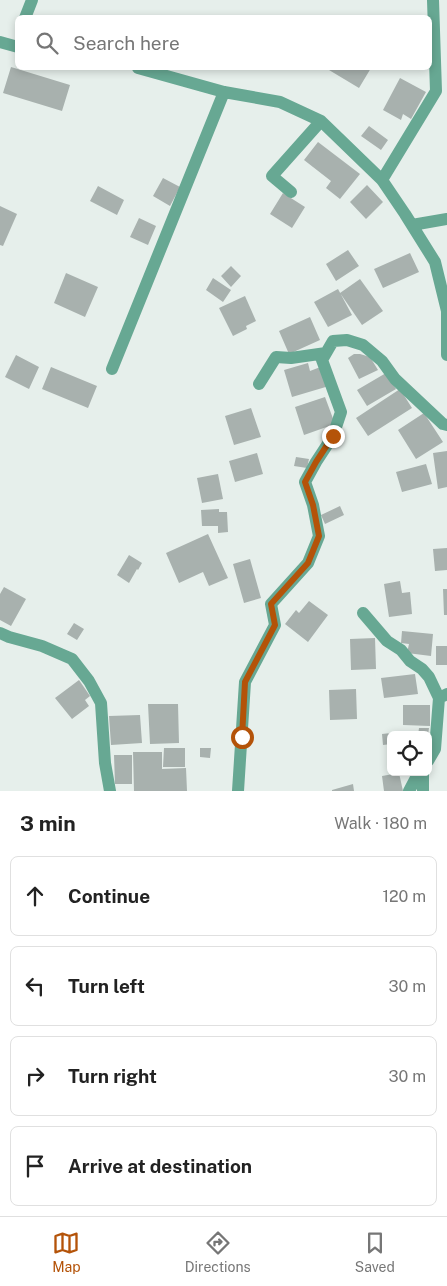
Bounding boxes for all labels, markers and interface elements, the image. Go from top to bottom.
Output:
search box [15,15,432,70]
icon: search [33,29,61,57]
text: Search here [73,32,180,54]
route end [322,425,345,448]
route start [231,726,254,749]
map controls [387,731,432,776]
button: locate [387,731,432,776]
text: 3 min [20,811,76,836]
text: Walk · 180 m [334,814,427,833]
icon: ahead [21,882,49,910]
text: Continue [68,885,150,907]
text: 120 m [382,887,426,906]
icon: left [21,972,49,1000]
text: Turn left [68,975,145,997]
text: 30 m [389,977,426,996]
icon: right [21,1062,49,1090]
text: Turn right [68,1065,157,1087]
text: 30 m [389,1067,426,1086]
icon: arrive [21,1152,49,1180]
text: Arrive at destination [68,1155,252,1177]
tab: Map [52,1229,81,1275]
tab: Directions [185,1229,251,1275]
tab: Saved [355,1229,395,1275]

